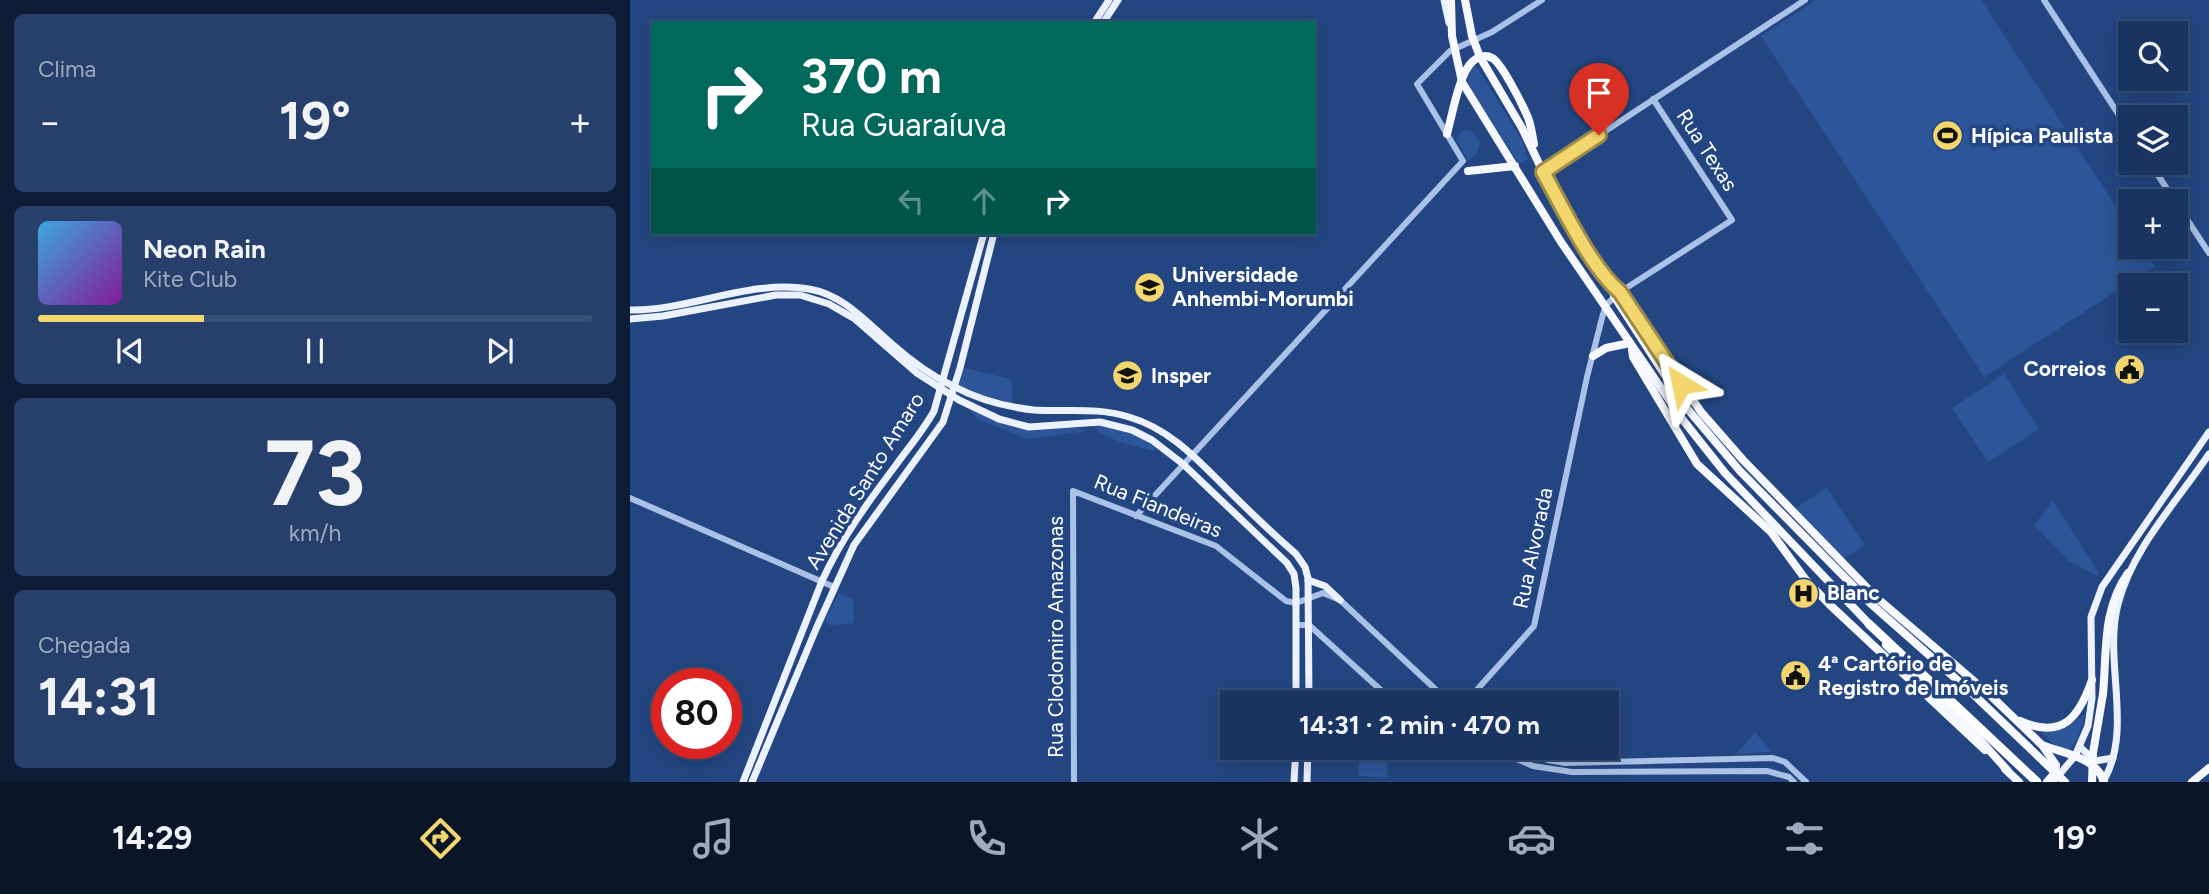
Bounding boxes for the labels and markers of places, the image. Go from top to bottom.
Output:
pin [1569,63,1629,135]
sports icon: Hípica Paulista [1931,119,1965,153]
place label: Hípica Paulista [1971,123,2114,148]
place label: Universidade Anhembi-Morumbi [1172,262,1354,311]
school or university icon: Universidade Anhembi-Morumbi [1132,270,1166,304]
public building icon: Correios [2112,352,2146,386]
place label: Correios [2024,356,2106,381]
school or university icon: Insper [1111,359,1145,393]
place label: Insper [1151,363,1211,388]
hospital icon: Blanc [1787,576,1821,610]
place label: Blanc [1827,580,1880,605]
place label: 4ª Cartório de Registro de Imóveis [1818,651,2008,700]
public building icon: 4ª Cartório de Registro de Imóveis [1778,659,1812,693]

